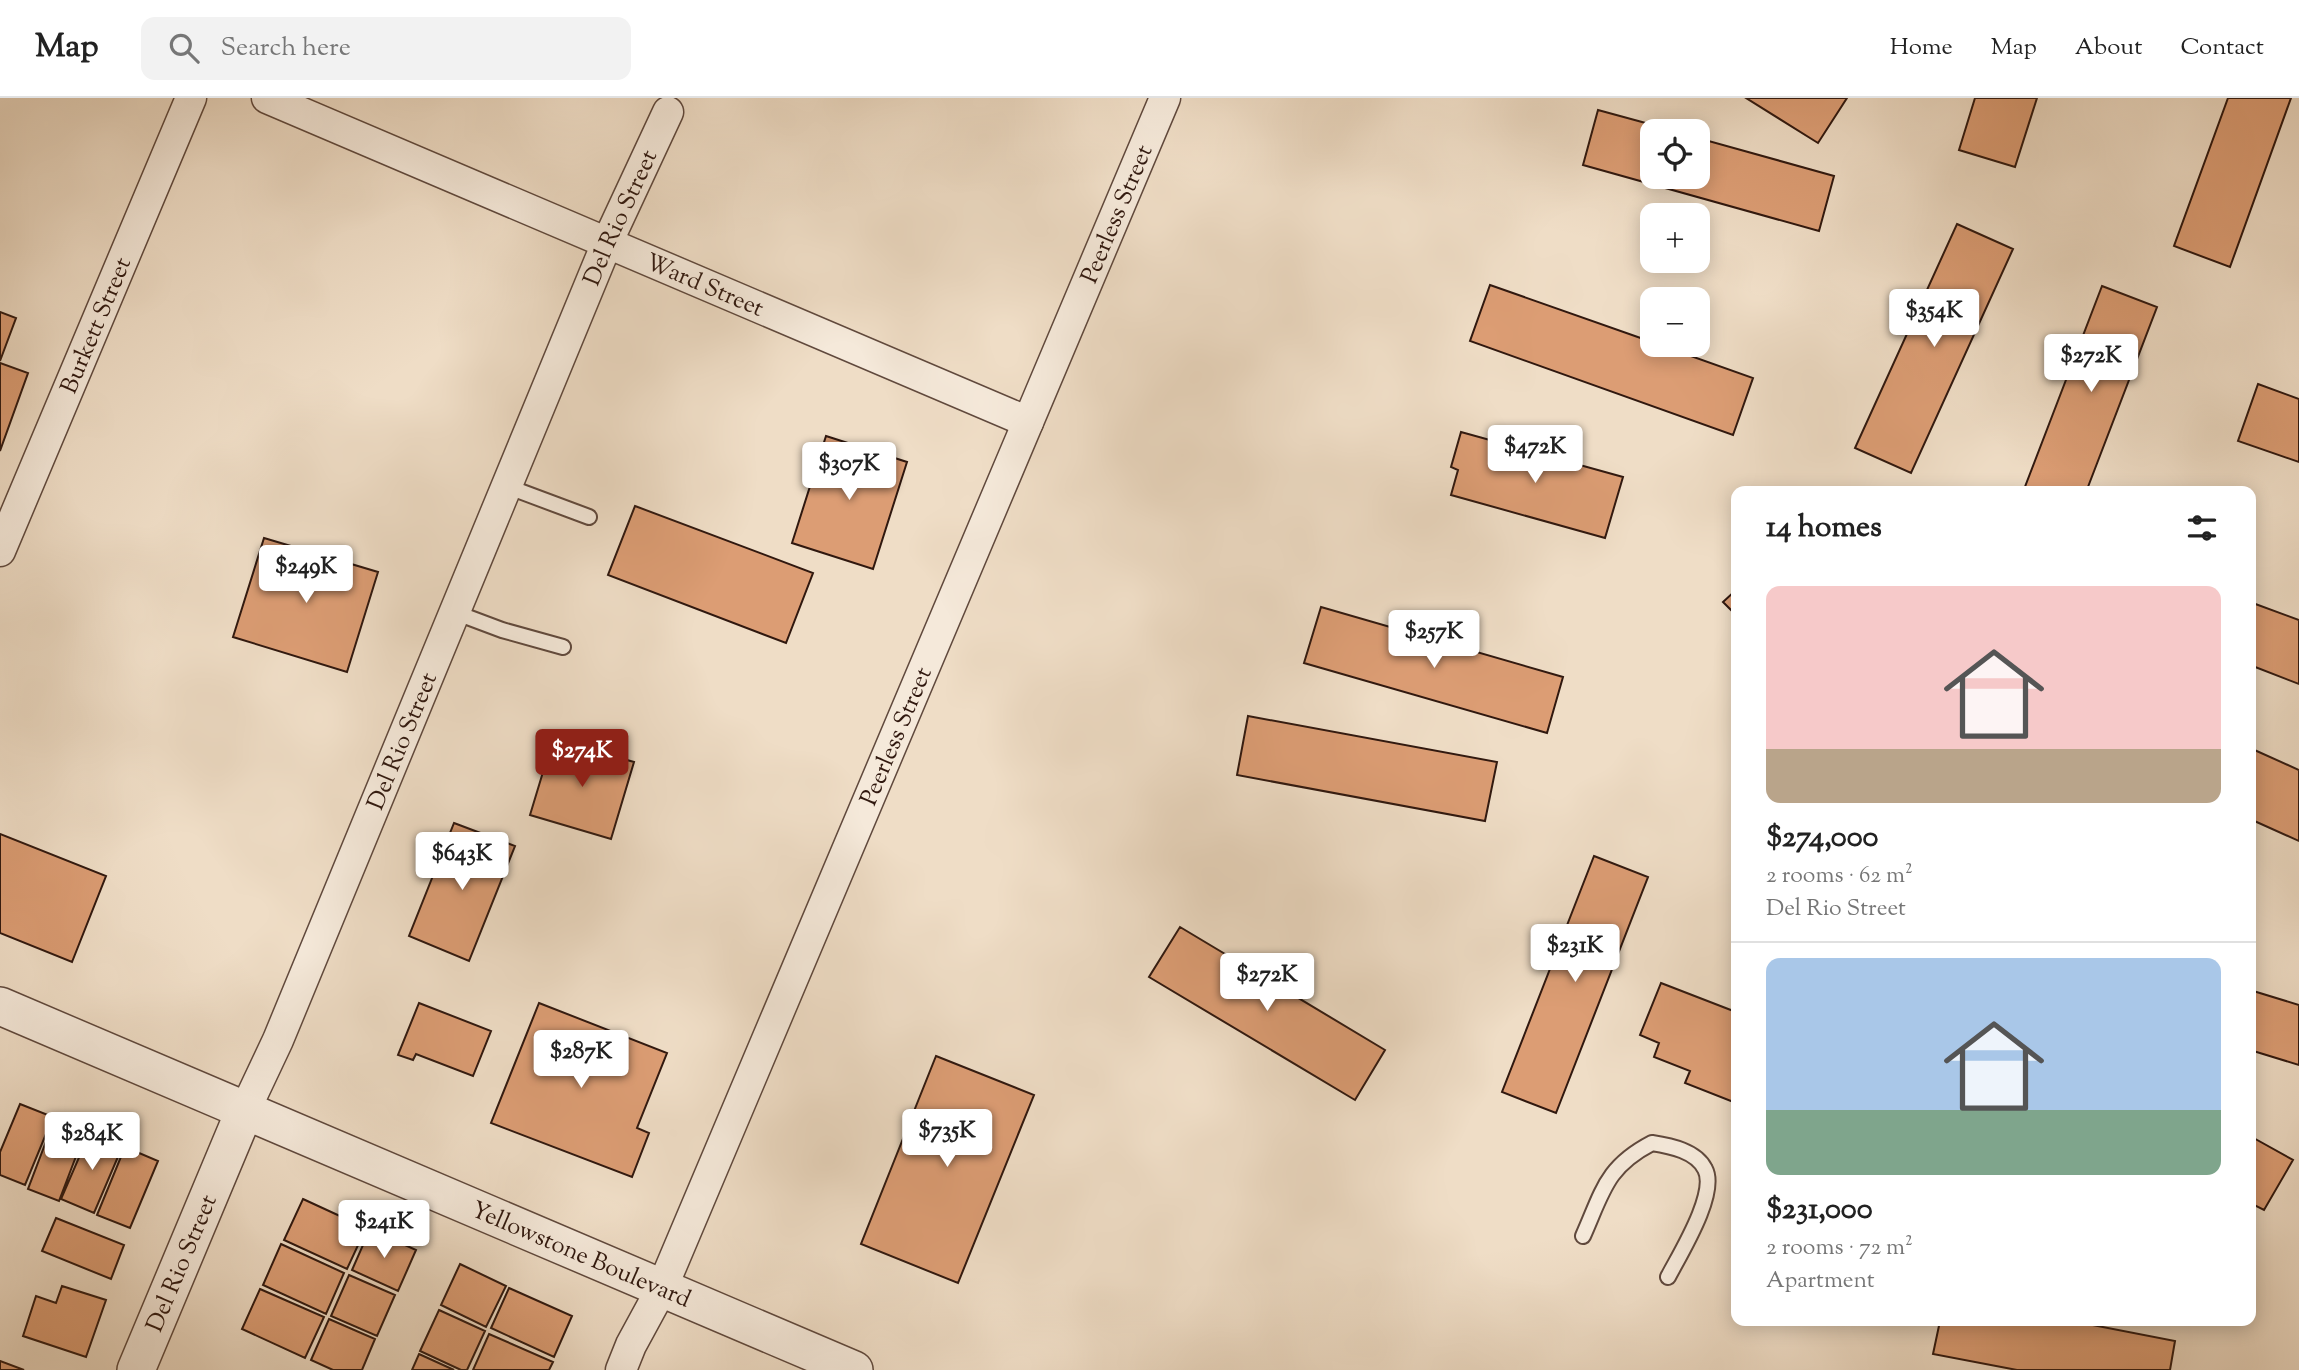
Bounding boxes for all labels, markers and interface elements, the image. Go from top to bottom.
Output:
search box [141,17,631,80]
text: Map [35,24,99,72]
icon: search [165,29,203,67]
text: Search here [221,30,351,67]
text: Home [1890,31,1953,65]
text: Map [1991,31,2037,65]
text: About [2075,31,2142,65]
text: Contact [2180,31,2264,65]
map controls [1640,119,1710,357]
button: locate [1640,119,1710,189]
street label: Peerless Street [1074,140,1162,289]
street label: Del Rio Street [576,145,667,292]
button: + [1640,203,1710,273]
street label: Ward Street [640,246,769,327]
street label: Burkett Street [53,253,141,399]
button: − [1640,287,1710,357]
pin: $354K [1885,289,1983,349]
text: $354K [1905,295,1963,328]
pin: $272K [2042,334,2140,394]
text: $272K [2060,340,2122,373]
pin: $472K [1486,426,1584,485]
text: $472K [1504,431,1566,464]
pin: $307K [800,442,898,502]
text: $307K [818,448,880,481]
text: 14 homes [1766,507,1882,550]
icon: filters [2183,509,2221,547]
pin: $249K [257,546,355,605]
text: $249K [275,551,337,584]
pin: $257K [1385,610,1483,670]
text: $257K [1404,616,1464,649]
icon: home [1931,631,2057,757]
street label: Peerless Street [853,662,941,811]
street label: Del Rio Street [360,668,447,816]
pin: $274K [533,730,631,789]
text: $274K [551,735,613,768]
text: $274,000 [1766,817,1878,860]
pin: $643K [413,832,511,892]
text: $643K [432,838,492,871]
text: 2 rooms · 62 m² [1766,860,1913,893]
text: Del Rio Street [1766,893,1906,926]
pin: $231K [1526,924,1624,984]
text: $231K [1547,930,1603,963]
pin: $272K [1218,954,1316,1013]
text: $272K [1236,959,1298,992]
icon: home [1931,1003,2057,1129]
pin: $287K [532,1030,630,1090]
text: $287K [550,1036,612,1069]
pin: $735K [898,1110,996,1169]
pin: $284K [43,1112,141,1172]
text: $735K [918,1115,976,1148]
text: $284K [61,1118,123,1151]
text: $231,000 [1766,1189,1873,1232]
street label: Del Rio Street [139,1190,227,1338]
street label: Yellowstone Boulevard [466,1194,696,1318]
pin: $241K [335,1200,433,1260]
text: $241K [354,1206,414,1239]
text: 2 rooms · 72 m² [1766,1232,1913,1265]
text: Apartment [1766,1265,1875,1298]

